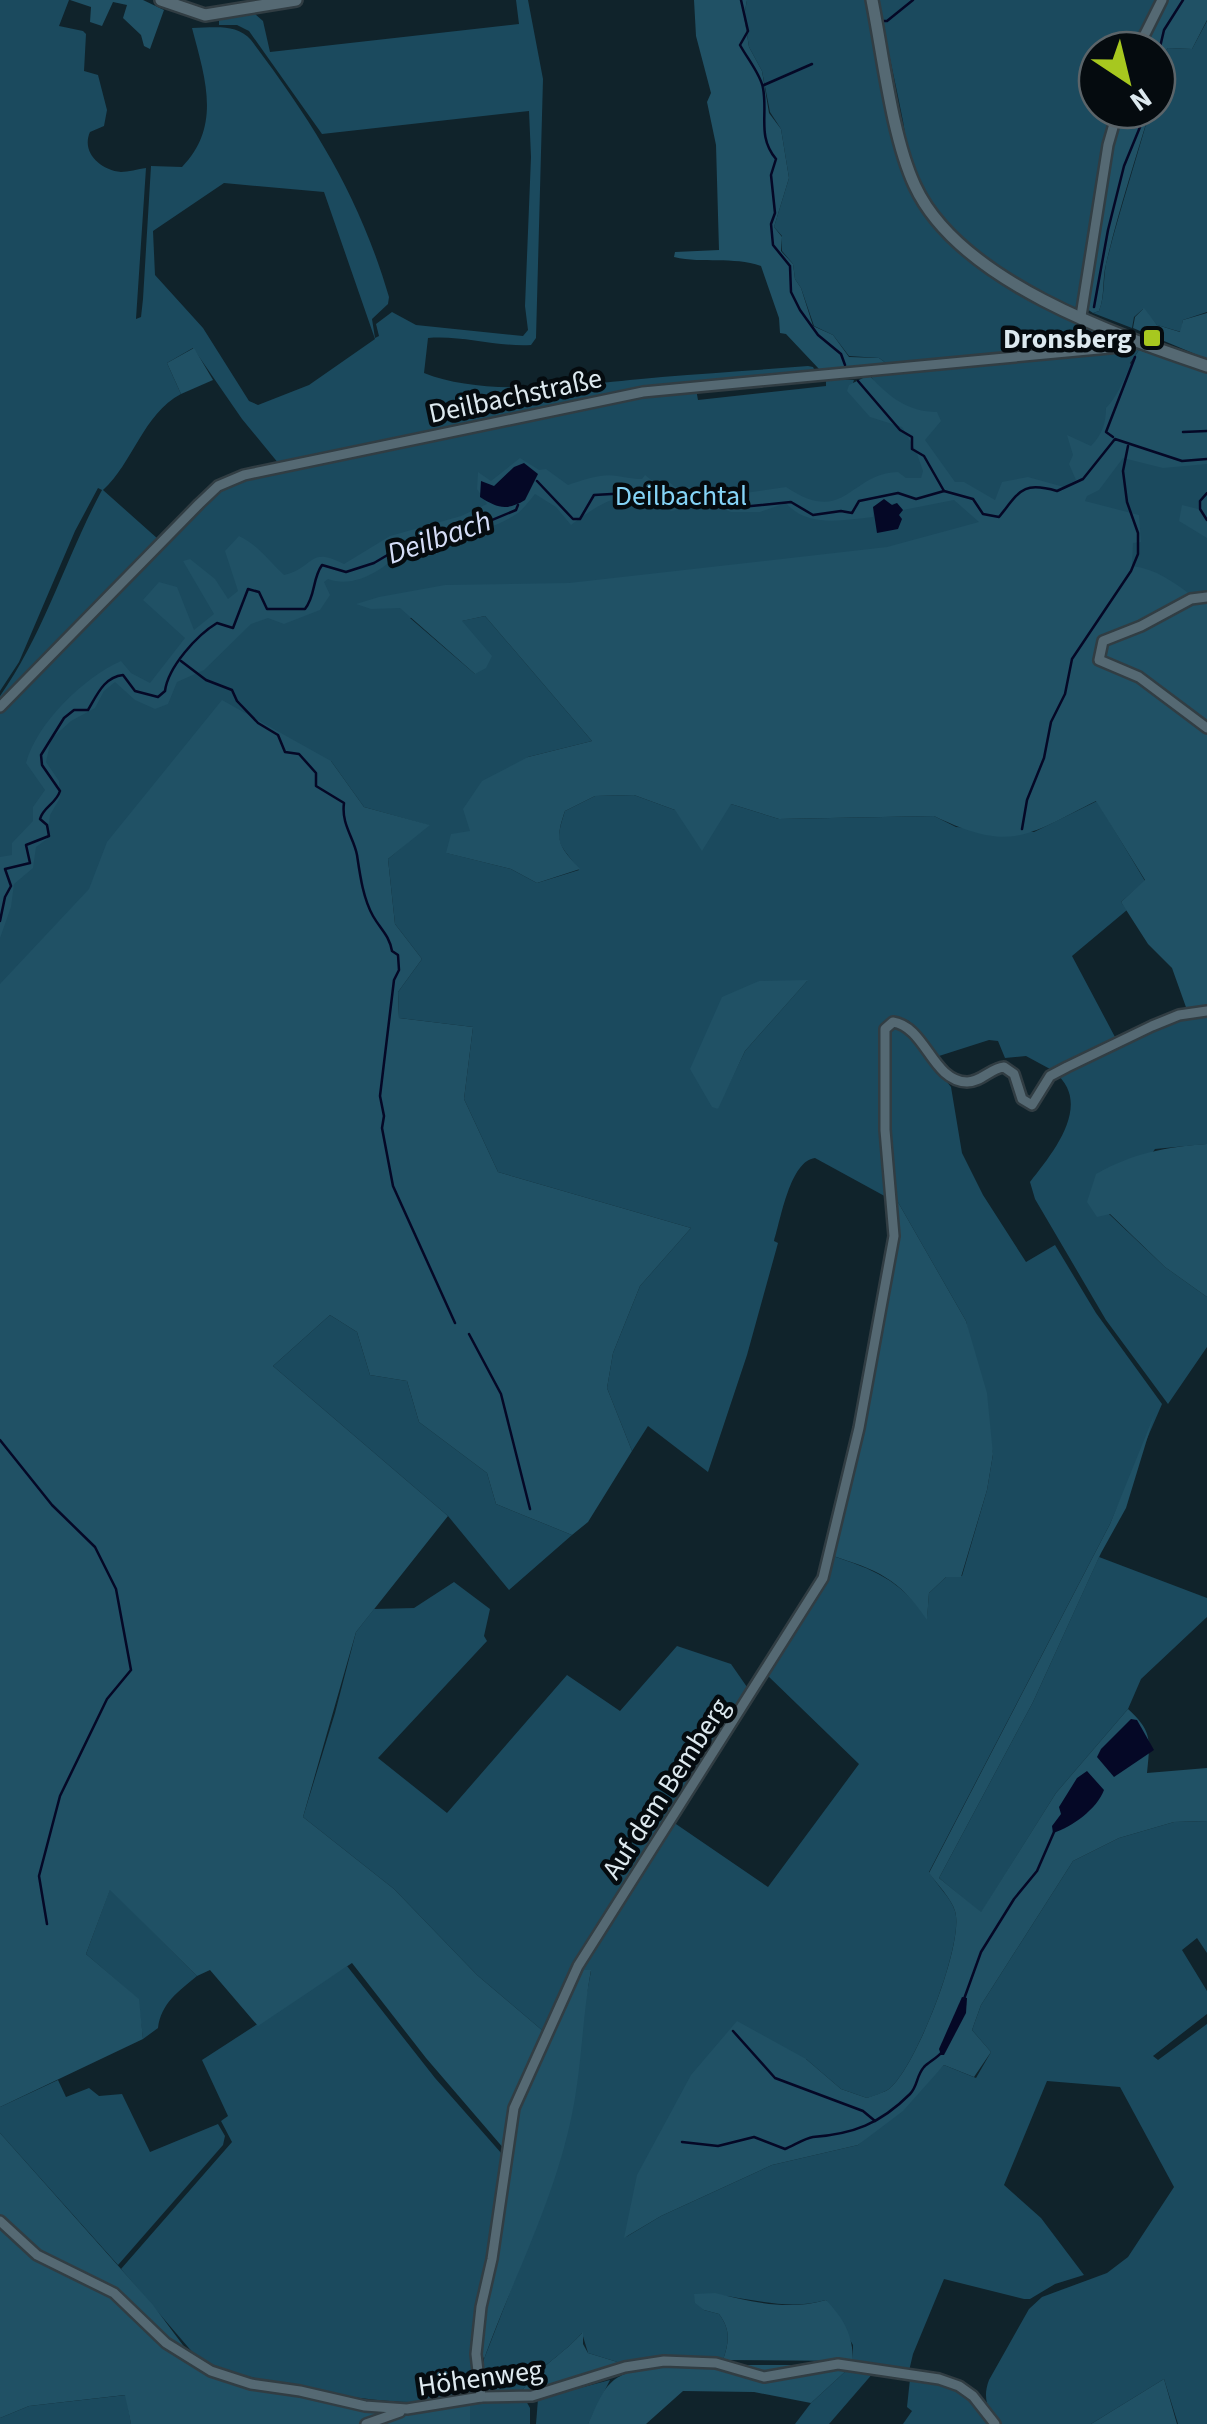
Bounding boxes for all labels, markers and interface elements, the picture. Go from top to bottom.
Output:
north arrow [1077,30,1177,130]
text: N [1122,78,1160,121]
place label: Dronsberg [1003,319,1132,359]
marker: Dronsberg [1141,327,1163,349]
street label: Deilbachstraße [425,358,606,434]
park label: Deilbachtal [615,476,747,516]
water label: Deilbach [381,500,497,575]
street label: Auf dem Bemberg [592,1690,739,1887]
street label: Höhenweg [415,2349,545,2407]

